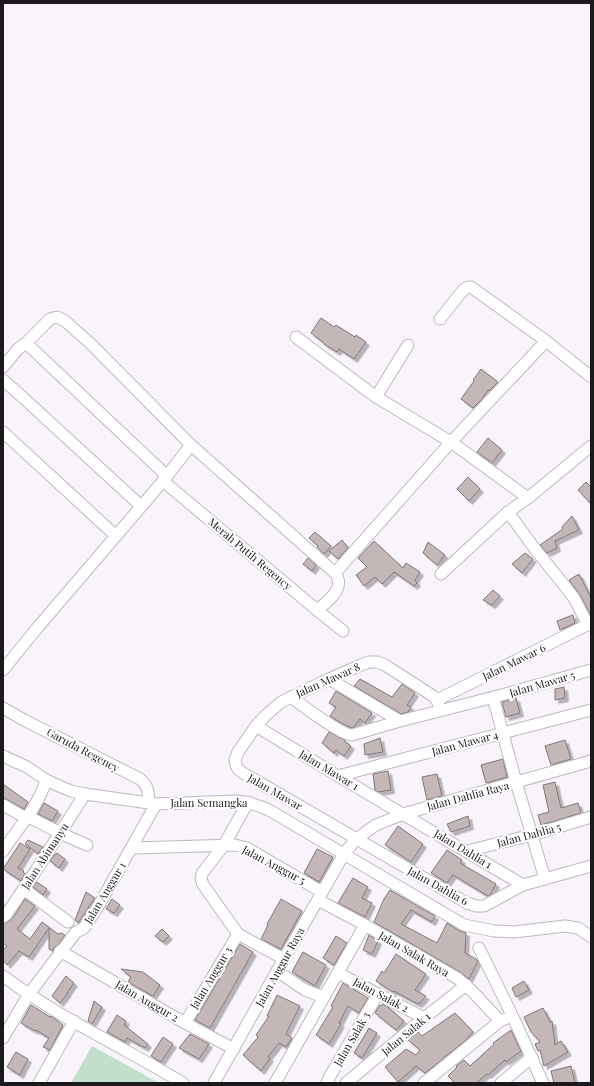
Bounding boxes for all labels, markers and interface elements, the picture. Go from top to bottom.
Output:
street label: Merah Putih Regency [205,514,296,593]
street label: Jalan Mawar 6 [479,640,548,684]
street label: Jalan Mawar 8 [292,659,362,701]
street label: Jalan Mawar 5 [506,667,577,700]
street label: Garuda Regency [44,724,123,775]
street label: Jalan Mawar 4 [429,726,500,759]
street label: Jalan Mawar 1 [296,745,362,793]
street label: Jalan Mawar [244,769,305,813]
street label: Jalan Dahlia Raya [424,777,511,814]
street label: Jalan Semangka [169,795,248,810]
street label: Jalan Abimanyu [17,819,72,893]
street label: Jalan Dahlia 5 [494,819,563,851]
street label: Jalan Dahlia 1 [431,825,495,872]
street label: Jalan Anggur 5 [239,841,309,888]
street label: Jalan Anggur 1 [80,859,129,927]
street label: Jalan Dahlia 6 [405,862,471,908]
street label: Jalan Anggur Raya [251,924,308,1010]
street label: Jalan Salak Raya [375,927,453,980]
street label: Jalan Anggur 3 [186,944,235,1013]
street label: Jalan Salak 2 [350,973,412,1015]
street label: Jalan Anggur 2 [112,976,182,1025]
street label: Jalan Salak 3 [329,1009,373,1070]
street label: Jalan Salak 1 [377,1009,433,1059]

